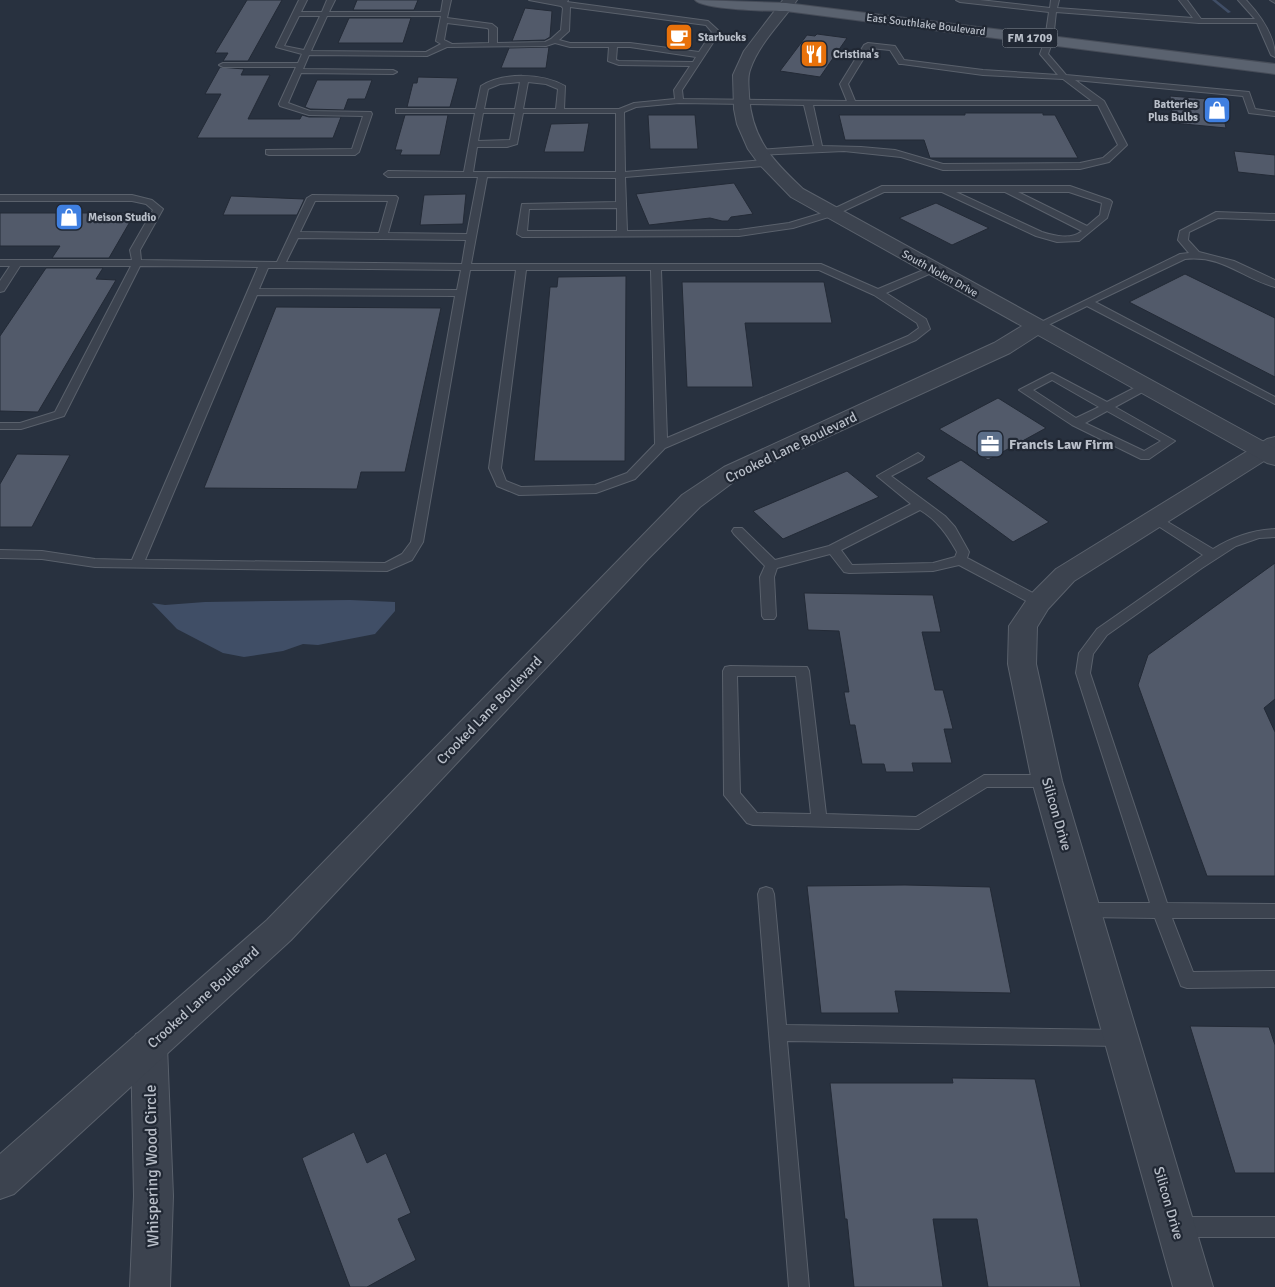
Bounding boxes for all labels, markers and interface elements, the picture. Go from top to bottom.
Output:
street label: East Southlake Boulevard [866,11,986,38]
cafe icon: Starbucks [664,22,694,52]
road number: FM 1709 [1002,28,1058,48]
place label: Starbucks [698,31,746,44]
restaurant icon: Cristina's [799,39,829,69]
place label: Cristina's [833,48,879,61]
shop icon: Batteries Plus Bulbs [1202,95,1232,125]
place label: Batteries Plus Bulbs [1148,98,1198,124]
shop icon: Meison Studio [54,202,84,232]
place label: Meison Studio [88,211,156,224]
street label: South Nolen Drive [899,247,980,300]
street label: Crooked Lane Boulevard [723,408,860,487]
office icon: Francis Law Firm [975,429,1005,459]
place label: Francis Law Firm [1009,436,1113,453]
street label: Crooked Lane Boulevard [433,653,546,768]
street label: Silicon Drive [1038,776,1075,853]
street label: Crooked Lane Boulevard [144,943,263,1052]
street label: Whispering Wood Circle [141,1085,163,1247]
street label: Silicon Drive [1150,1165,1187,1242]

